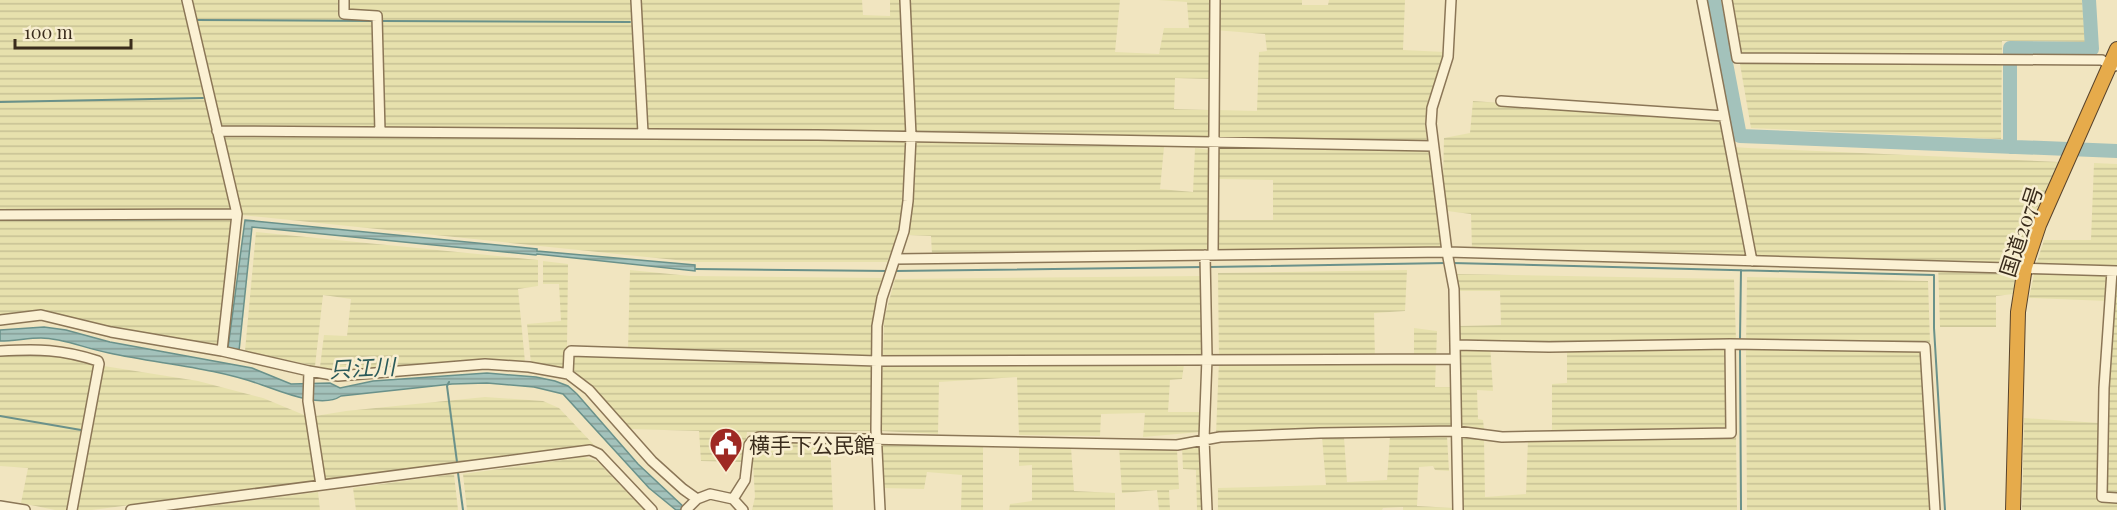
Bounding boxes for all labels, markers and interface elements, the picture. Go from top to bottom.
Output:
scale bar [15,12,130,50]
text: 100 m [24,20,73,44]
street label: 国道207号 [1992,182,2048,280]
water label: 只江川 [328,350,398,384]
public building icon: 横手下公民館 [708,426,744,473]
place label: 横手下公民館 [749,430,875,458]

